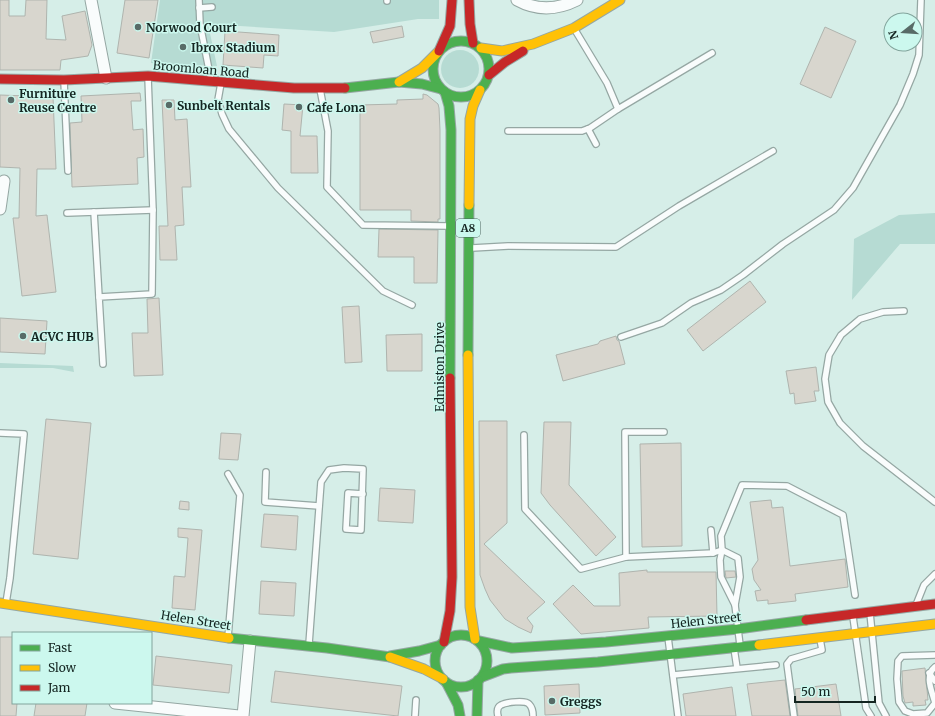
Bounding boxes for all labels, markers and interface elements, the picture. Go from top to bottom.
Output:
north arrow [883,12,923,52]
place label: Norwood Court [146,20,237,35]
marker: Norwood Court [133,22,143,32]
text: N [885,28,901,41]
place label: Ibrox Stadium [191,40,276,55]
marker: Ibrox Stadium [178,42,188,52]
street label: Broomloan Road [152,57,250,81]
place label: Furniture Reuse Centre [19,86,97,115]
marker: Furniture Reuse Centre [6,95,16,105]
place label: Sunbelt Rentals [177,98,270,113]
marker: Sunbelt Rentals [164,100,174,110]
place label: Cafe Lona [307,100,366,115]
marker: Cafe Lona [294,102,304,112]
road number: A8 [456,219,480,237]
street label: Edmiston Drive [432,322,447,412]
place label: ACVC HUB [30,329,94,344]
marker: ACVC HUB [18,331,28,341]
street label: Helen Street [160,607,232,633]
street label: Helen Street [670,609,742,631]
legend [12,632,152,704]
text: Fast [48,640,72,655]
text: Slow [48,660,77,675]
scale bar [795,678,875,704]
text: Jam [47,680,71,695]
text: 50 m [801,684,830,699]
place label: Greggs [560,694,602,709]
marker: Greggs [547,696,557,706]

